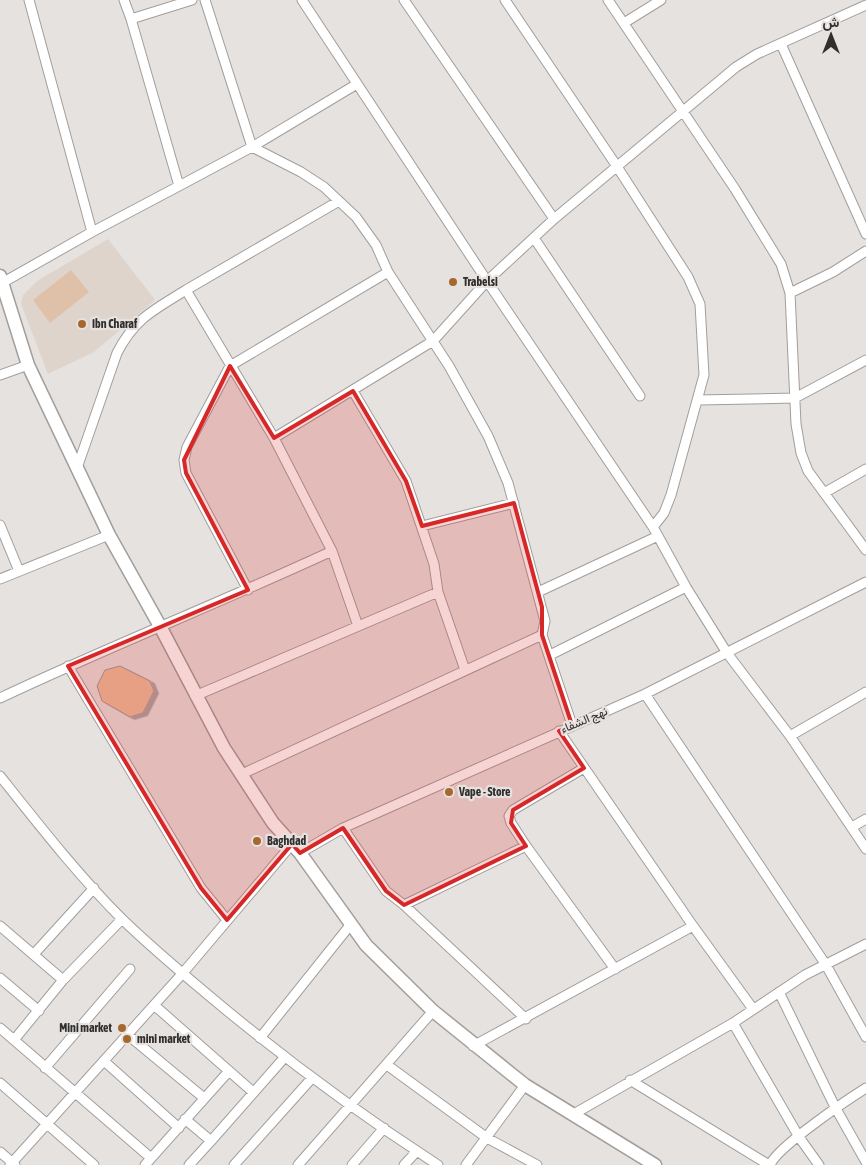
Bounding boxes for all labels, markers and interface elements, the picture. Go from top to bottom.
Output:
north arrow [806,10,856,60]
text: ش [823,14,840,31]
place label: Trabelsi [463,275,498,289]
marker: Trabelsi [447,276,459,288]
place label: Ibn Charaf [92,317,138,331]
marker: Ibn Charaf [76,318,88,330]
street label: نهج الشفاء [558,704,610,738]
place label: Vape - Store [458,785,511,799]
marker: Vape - Store [443,786,455,798]
place label: Baghdad [267,834,307,848]
marker: Baghdad [251,835,263,847]
place label: Mini market [59,1021,113,1035]
marker: Mini market [116,1022,128,1034]
place label: mini market [137,1032,191,1046]
marker: mini market [121,1033,133,1045]

